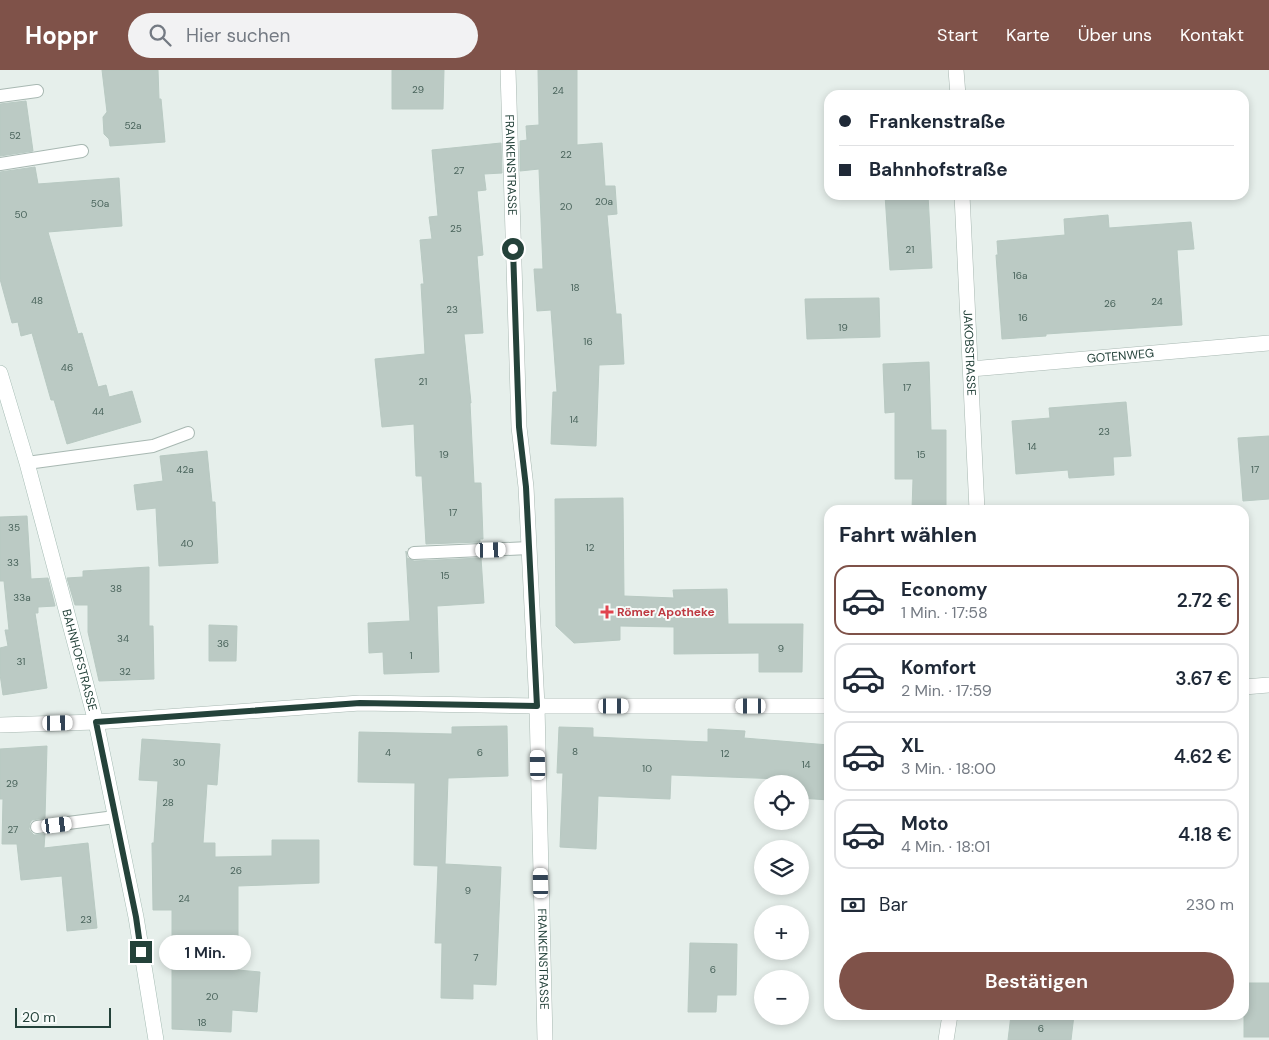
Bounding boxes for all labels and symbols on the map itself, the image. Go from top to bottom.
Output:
house number: 29 [412,83,424,96]
house number: 24 [552,84,564,97]
street label: FRANKENSTRASSE [501,114,520,216]
house number: 52a [124,119,142,132]
house number: 52 [9,129,21,142]
house number: 22 [560,148,572,161]
house number: 27 [454,164,464,177]
house number: 20a [595,195,613,208]
house number: 50a [91,197,109,210]
house number: 20 [560,200,572,213]
house number: 50 [15,208,28,221]
house number: 25 [450,222,462,235]
route start [502,238,524,260]
house number: 21 [906,243,914,256]
house number: 16a [1013,269,1027,282]
house number: 18 [570,281,580,294]
house number: 48 [31,294,43,307]
house number: 24 [1151,295,1163,308]
house number: 26 [1104,297,1116,310]
house number: 23 [446,303,458,316]
street label: JAKOBSTRASSE [959,309,980,396]
house number: 16 [1018,311,1028,324]
house number: 19 [838,321,848,334]
house number: 16 [583,335,593,348]
street label: GOTENWEG [1086,345,1155,367]
house number: 46 [61,361,73,374]
house number: 21 [419,375,427,388]
house number: 17 [903,381,911,394]
house number: 44 [92,405,104,418]
house number: 14 [569,413,579,426]
house number: 23 [1098,425,1110,438]
house number: 14 [1027,440,1037,453]
house number: 19 [439,448,449,461]
house number: 15 [916,448,926,461]
house number: 42a [176,463,194,476]
house number: 17 [1251,463,1259,476]
house number: 17 [449,506,457,519]
house number: 35 [8,521,20,534]
house number: 40 [181,537,194,550]
house number: 12 [586,541,595,554]
car [475,542,506,558]
house number: 33 [7,556,19,569]
house number: 15 [440,569,450,582]
house number: 38 [110,582,122,595]
house number: 33a [13,591,31,604]
place label: Römer Apotheke [617,604,715,620]
marker: Römer Apotheke [601,606,613,618]
street label: BAHNHOFSTRASSE [58,607,101,713]
house number: 34 [117,632,129,645]
house number: 36 [217,637,229,650]
house number: 9 [778,642,784,655]
house number: 1 [409,649,413,662]
house number: 31 [17,655,25,668]
house number: 32 [119,665,131,678]
car [599,699,629,714]
car [736,699,766,714]
car [42,715,73,731]
house number: 8 [572,745,578,758]
house number: 4 [385,746,391,759]
house number: 6 [477,746,483,759]
house number: 12 [721,747,730,760]
car [530,750,545,780]
house number: 30 [173,756,186,769]
house number: 14 [801,758,811,771]
house number: 10 [642,762,652,775]
house number: 29 [6,777,18,790]
house number: 28 [162,796,174,809]
car [41,816,72,834]
house number: 27 [8,823,18,836]
house number: 26 [230,864,242,877]
car [533,868,548,898]
house number: 9 [465,884,471,897]
house number: 24 [178,892,190,905]
street label: FRANKENSTRASSE [534,908,552,1010]
house number: 23 [80,913,92,926]
callout: 1 Min. [158,934,251,970]
route end [130,941,152,963]
house number: 7 [473,951,479,964]
house number: 6 [710,963,716,976]
house number: 20 [206,990,218,1003]
scale bar [15,1005,111,1028]
house number: 18 [197,1016,207,1029]
house number: 6 [1038,1022,1044,1035]

